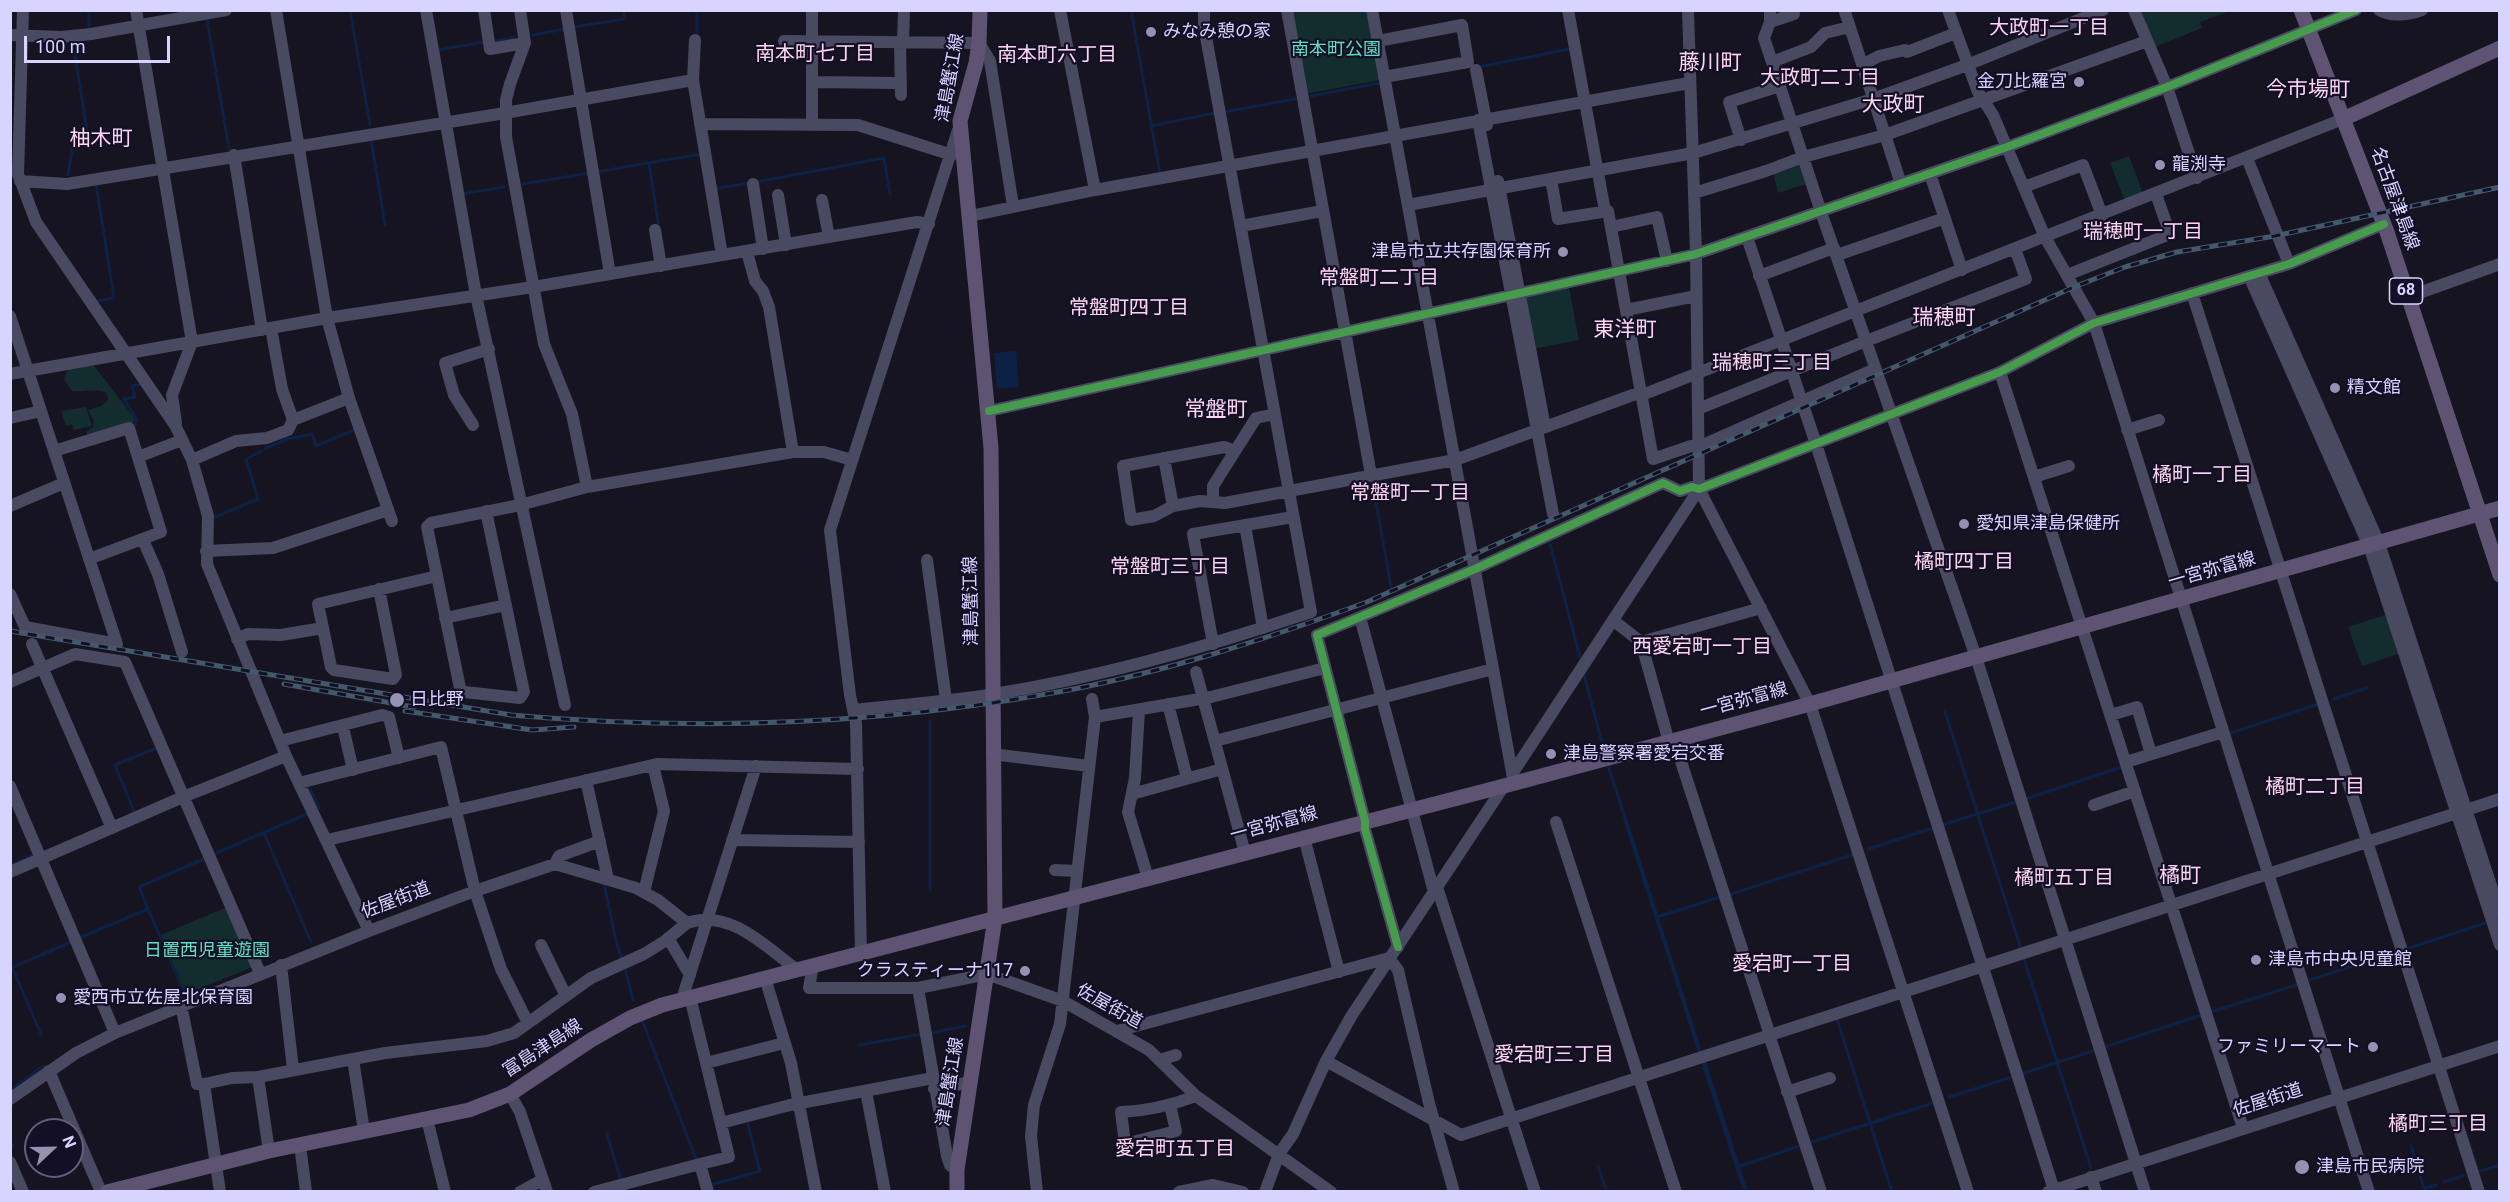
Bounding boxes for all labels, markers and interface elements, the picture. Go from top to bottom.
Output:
district label: 大政町一丁目 [1989,17,2109,41]
place label: みなみ憩の家 [1163,21,1271,43]
scale bar [27,24,172,62]
marker: みなみ憩の家 [1144,25,1158,39]
street label: 津島蟹江線 [933,32,969,124]
text: 100 m [35,36,86,57]
park label: 南本町公園 [1291,39,1381,61]
district label: 南本町七丁目 [755,43,875,67]
district label: 南本町六丁目 [997,44,1117,68]
district label: 藤川町 [1679,51,1741,77]
district label: 大政町二丁目 [1760,67,1880,91]
place label: 金刀比羅宮 [1977,71,2067,93]
marker: 金刀比羅宮 [2072,75,2086,89]
district label: 今市場町 [2266,78,2350,104]
district label: 大政町 [1862,93,1924,119]
district label: 柚木町 [70,127,132,153]
street label: 名古屋津島線 [2365,145,2423,253]
place label: 龍渕寺 [2172,154,2226,176]
marker: 龍渕寺 [2153,158,2167,172]
district label: 瑞穂町一丁目 [2083,221,2203,245]
place label: 津島市立共存園保育所 [1371,241,1551,263]
marker: 津島市立共存園保育所 [1556,245,1570,259]
district label: 常盤町二丁目 [1319,267,1439,291]
road number: 68 [2390,278,2422,304]
district label: 常盤町四丁目 [1069,297,1189,321]
district label: 瑞穂町 [1913,306,1975,332]
district label: 東洋町 [1594,318,1656,344]
district label: 瑞穂町三丁目 [1712,352,1832,376]
place label: 精文館 [2347,377,2401,399]
marker: 精文館 [2328,381,2342,395]
district label: 常盤町 [1185,398,1247,424]
district label: 橘町一丁目 [2152,464,2252,488]
district label: 常盤町一丁目 [1350,482,1470,506]
place label: 愛知県津島保健所 [1976,513,2120,535]
marker: 愛知県津島保健所 [1957,517,1971,531]
street label: 一宮弥富線 [2166,548,2258,594]
district label: 橘町四丁目 [1914,551,2014,575]
street label: 津島蟹江線 [960,556,984,646]
district label: 常盤町三丁目 [1110,556,1230,580]
district label: 西愛宕町一丁目 [1632,636,1772,660]
street label: 一宮弥富線 [1698,679,1790,723]
place label: 日比野 [410,689,464,711]
marker: 日比野 [388,691,406,709]
place label: 津島警察署愛宕交番 [1563,743,1725,765]
marker: 津島警察署愛宕交番 [1544,747,1558,761]
district label: 橘町二丁目 [2265,776,2365,800]
street label: 一宮弥富線 [1228,803,1320,847]
district label: 橘町 [2159,864,2201,890]
district label: 橘町五丁目 [2014,867,2114,891]
street label: 佐屋街道 [359,878,433,924]
park label: 日置西児童遊園 [144,940,270,962]
place label: 津島市中央児童館 [2268,949,2412,971]
district label: 愛宕町一丁目 [1732,953,1852,977]
marker: 津島市中央児童館 [2249,953,2263,967]
place label: クラスティーナ117 [857,960,1013,982]
marker: クラスティーナ117 [1018,964,1032,978]
street label: 佐屋街道 [1072,980,1146,1034]
place label: 愛西市立佐屋北保育園 [73,987,253,1009]
marker: 愛西市立佐屋北保育園 [54,991,68,1005]
street label: 富島津島線 [499,1015,587,1083]
street label: 津島蟹江線 [933,1036,969,1128]
place label: ファミリーマート [2217,1036,2361,1058]
marker: ファミリーマート [2366,1040,2380,1054]
district label: 愛宕町三丁目 [1494,1044,1614,1068]
street label: 佐屋街道 [2230,1080,2306,1122]
district label: 橘町三丁目 [2388,1113,2488,1137]
north arrow [24,1118,84,1178]
text: N [58,1133,80,1151]
district label: 愛宕町五丁目 [1115,1138,1235,1162]
place label: 津島市民病院 [2316,1156,2424,1178]
marker: 津島市民病院 [2293,1158,2311,1176]

